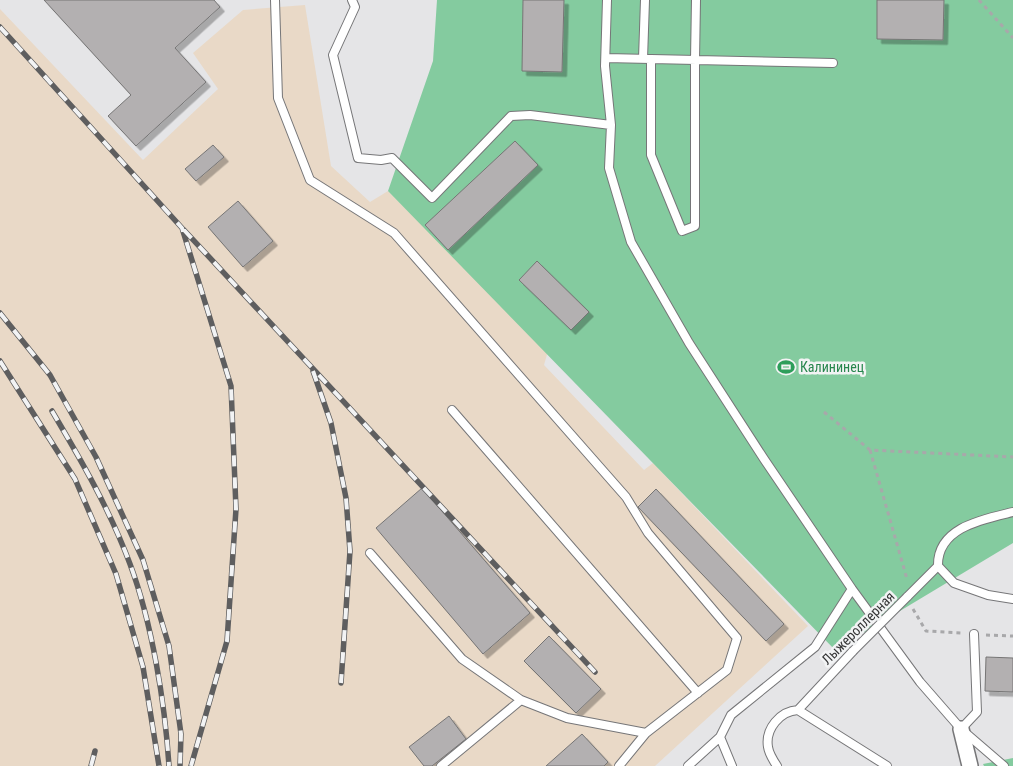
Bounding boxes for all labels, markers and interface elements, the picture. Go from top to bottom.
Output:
sports icon: Калининец [776,357,796,377]
place label: Калининец [800,359,864,375]
street label: Лыжероллерная [818,588,898,668]

